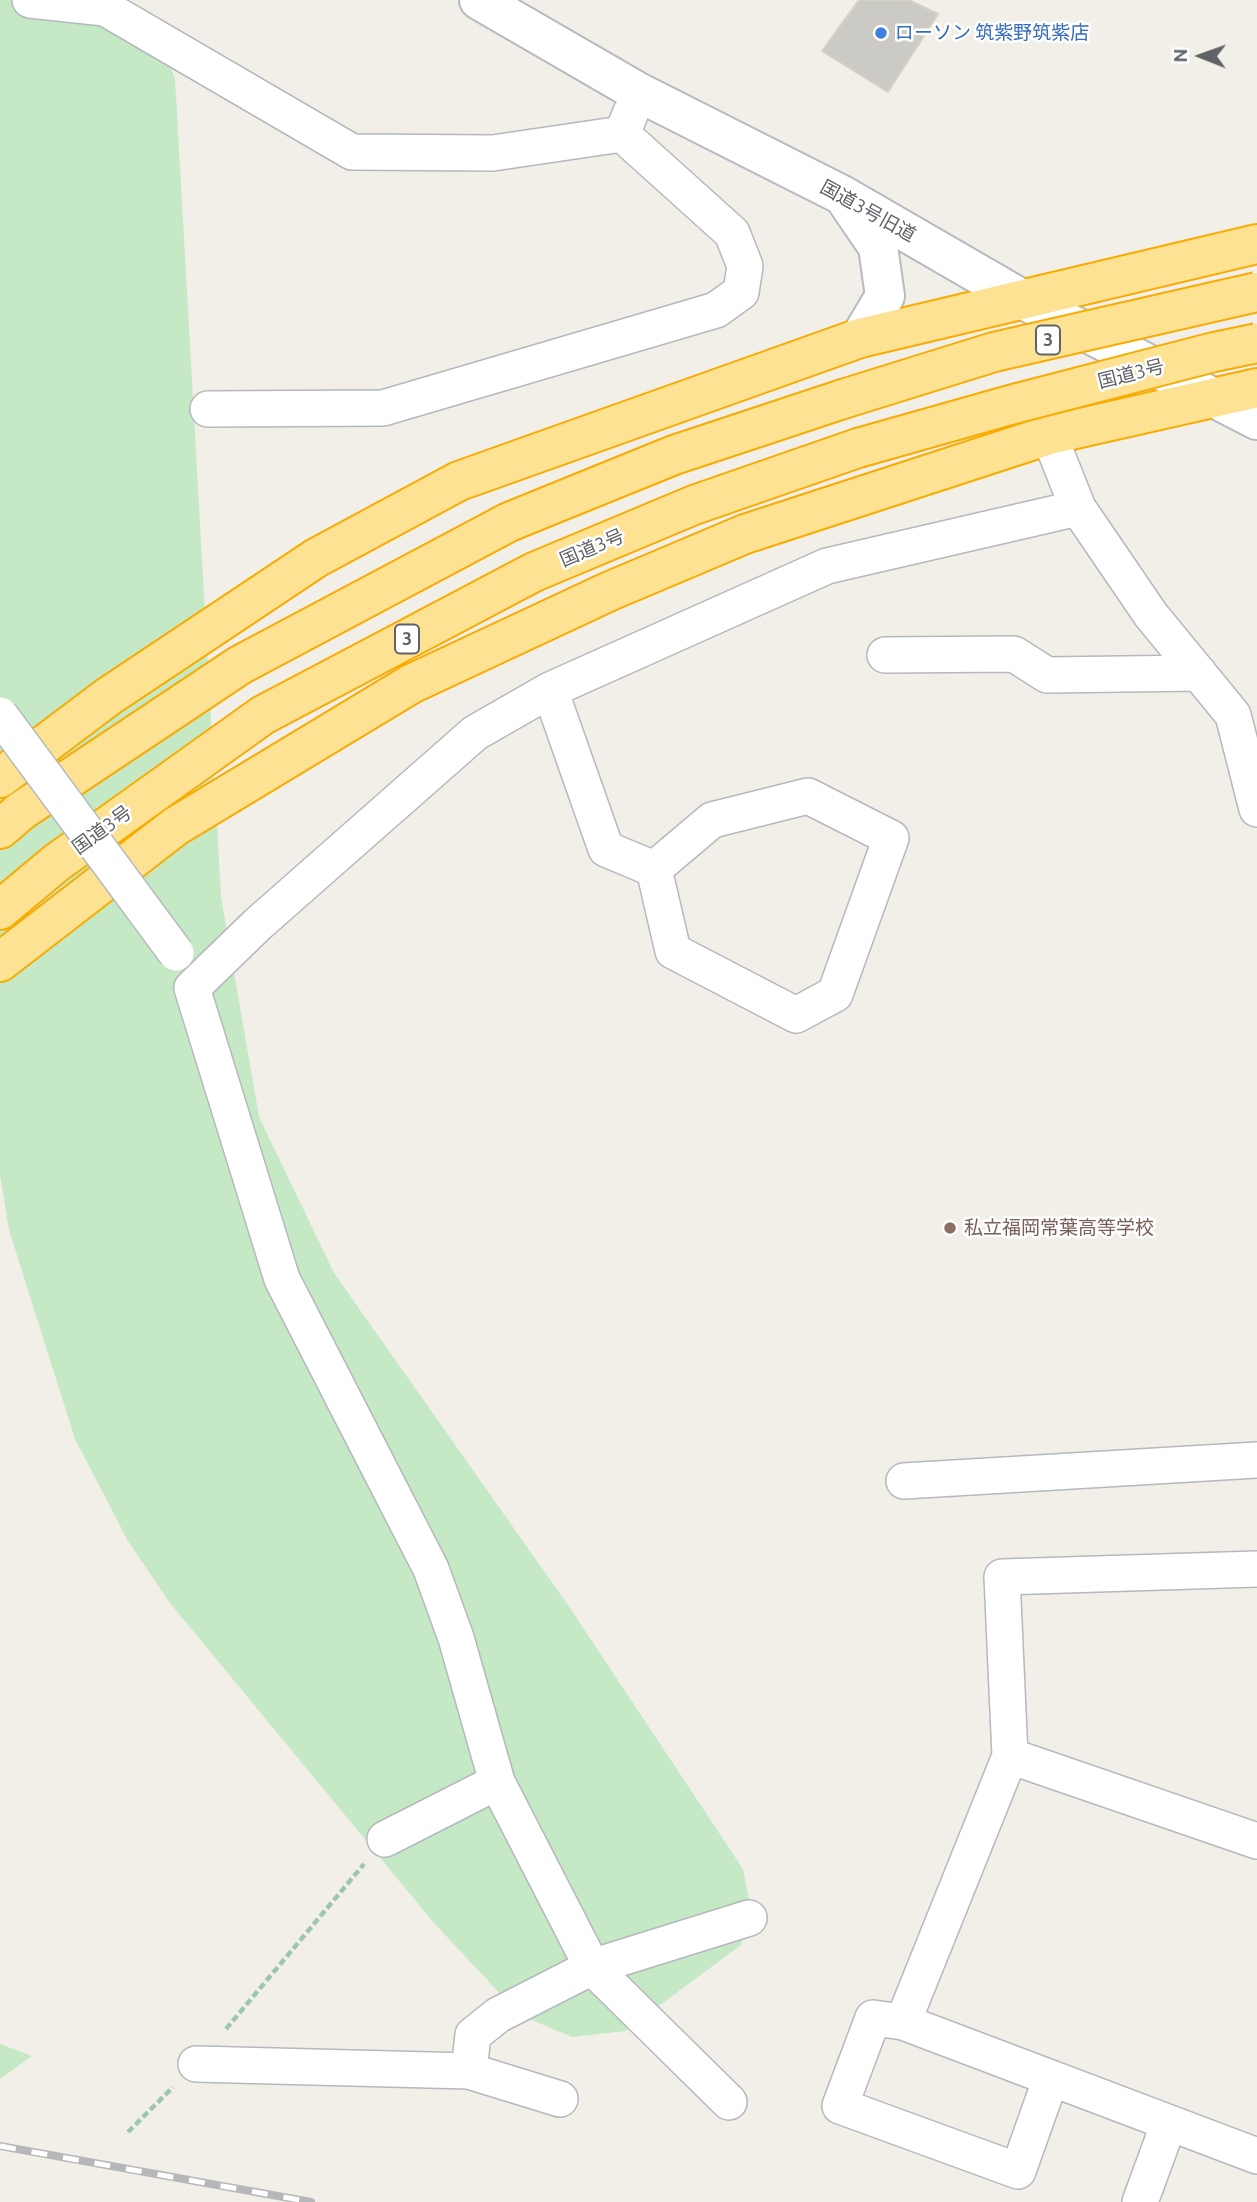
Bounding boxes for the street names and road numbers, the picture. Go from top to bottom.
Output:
street label: 国道3号旧道 [816,175,920,247]
road number: 3 [1036,326,1060,354]
street label: 国道3号 [1095,355,1167,393]
street label: 国道3号 [556,524,628,572]
road number: 3 [395,624,419,654]
street label: 国道3号 [68,801,136,859]

